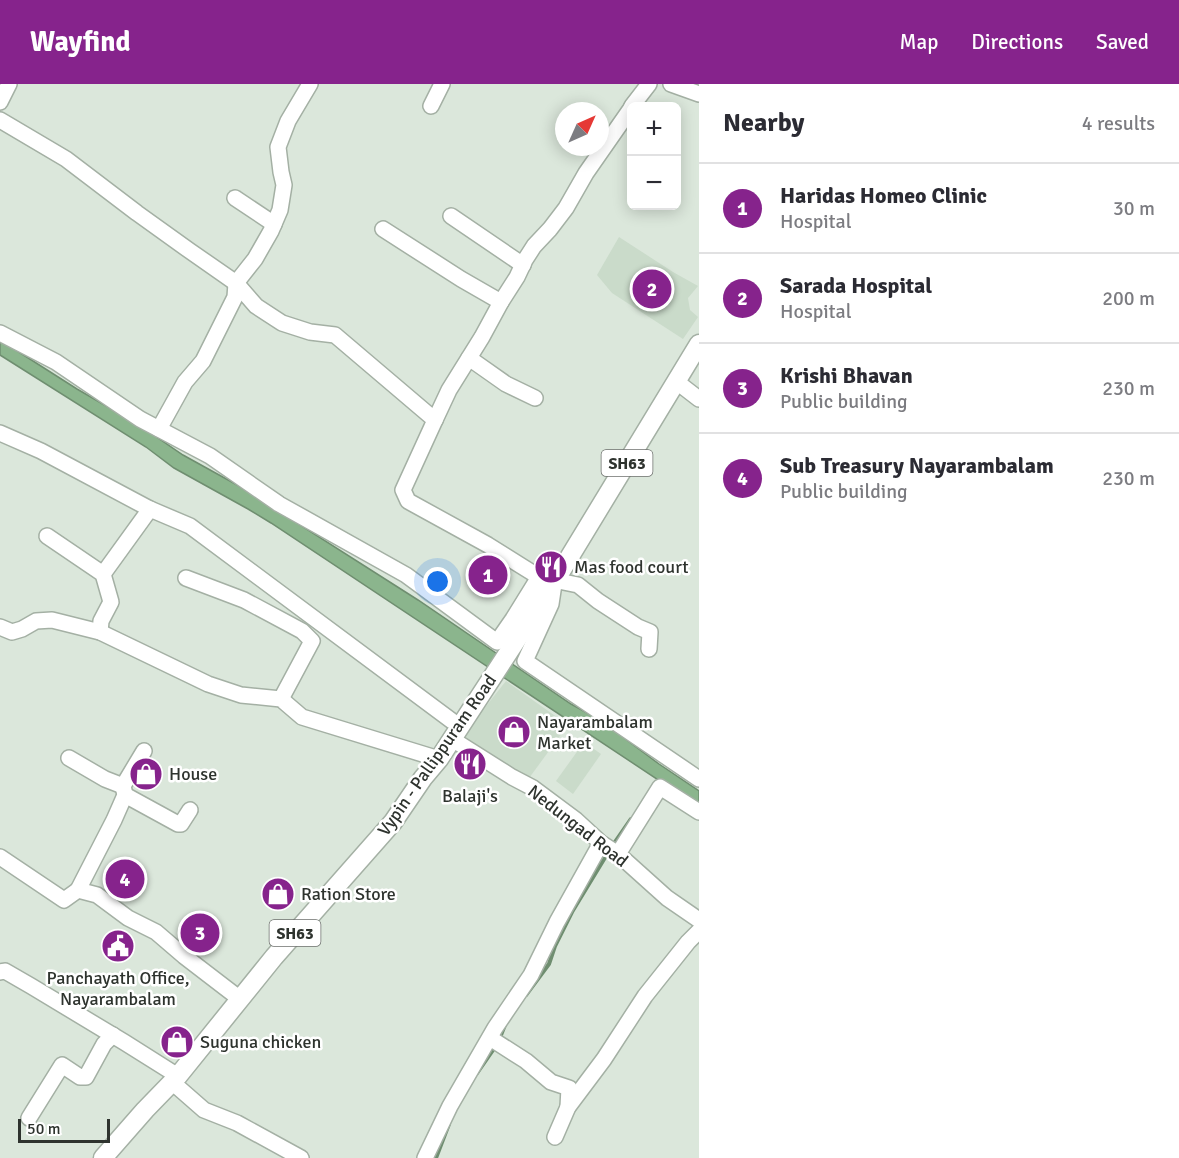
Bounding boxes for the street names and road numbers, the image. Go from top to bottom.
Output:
road number: SH63 [602,450,652,476]
street label: Vypin - Pallippuram Road [373,670,501,840]
street label: Nedungad Road [524,780,632,872]
road number: SH63 [270,920,320,946]

